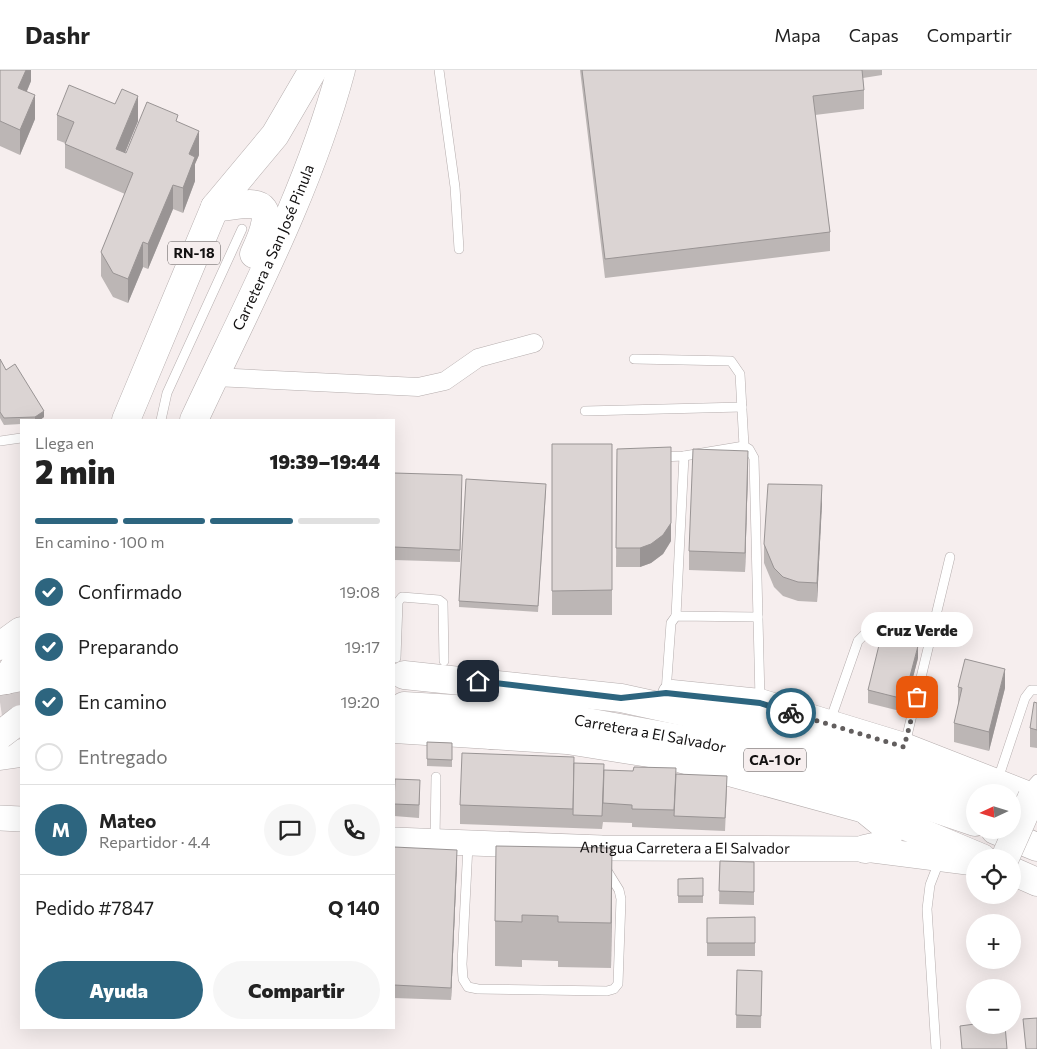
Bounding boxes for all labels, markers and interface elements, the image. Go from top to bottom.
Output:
text: Dashr [25,20,90,49]
text: Mapa [774,24,821,46]
text: Capas [849,24,899,46]
text: Compartir [927,24,1012,46]
street label: Carretera a San José Pinula [228,162,317,333]
road number: RN-18 [168,242,220,264]
text: Llega en [35,433,94,452]
text: 19:39–19:44 [269,450,380,473]
text: 2 min [35,451,115,491]
text: En camino · 100 m [35,532,164,551]
icon: check [35,578,63,606]
text: Confirmado [78,580,182,603]
text: 19:08 [340,582,380,601]
callout: Cruz Verde [861,612,973,647]
text: Cruz Verde [876,620,958,639]
icon: check [35,633,63,661]
text: Preparando [78,635,179,658]
text: 19:17 [344,637,380,656]
pin [457,660,499,702]
icon: home [464,667,492,695]
pin [896,676,938,718]
icon: bag [903,683,931,711]
icon: check [35,688,63,716]
courier [766,688,816,738]
text: En camino [78,690,167,713]
text: 19:20 [340,692,380,711]
icon: bike [777,699,805,727]
street label: Carretera a El Salvador [573,710,728,756]
text: Entregado [78,745,168,768]
road number: CA-1 Or [744,748,806,772]
north arrow [966,784,1021,839]
map controls [966,784,1021,1034]
button: chat [264,804,316,856]
button: phone [328,804,380,856]
text: Mateo [99,809,156,832]
text: M [52,818,70,841]
text: Repartidor · 4.4 [99,832,210,851]
street label: Antigua Carretera a El Salvador [579,837,790,857]
button: locate [966,849,1021,904]
text: Pedido #7847 [35,896,154,919]
text: Q 140 [328,896,380,919]
button: + [966,914,1021,969]
button: Ayuda [35,961,203,1019]
button: Compartir [213,961,380,1019]
button: − [966,979,1021,1034]

